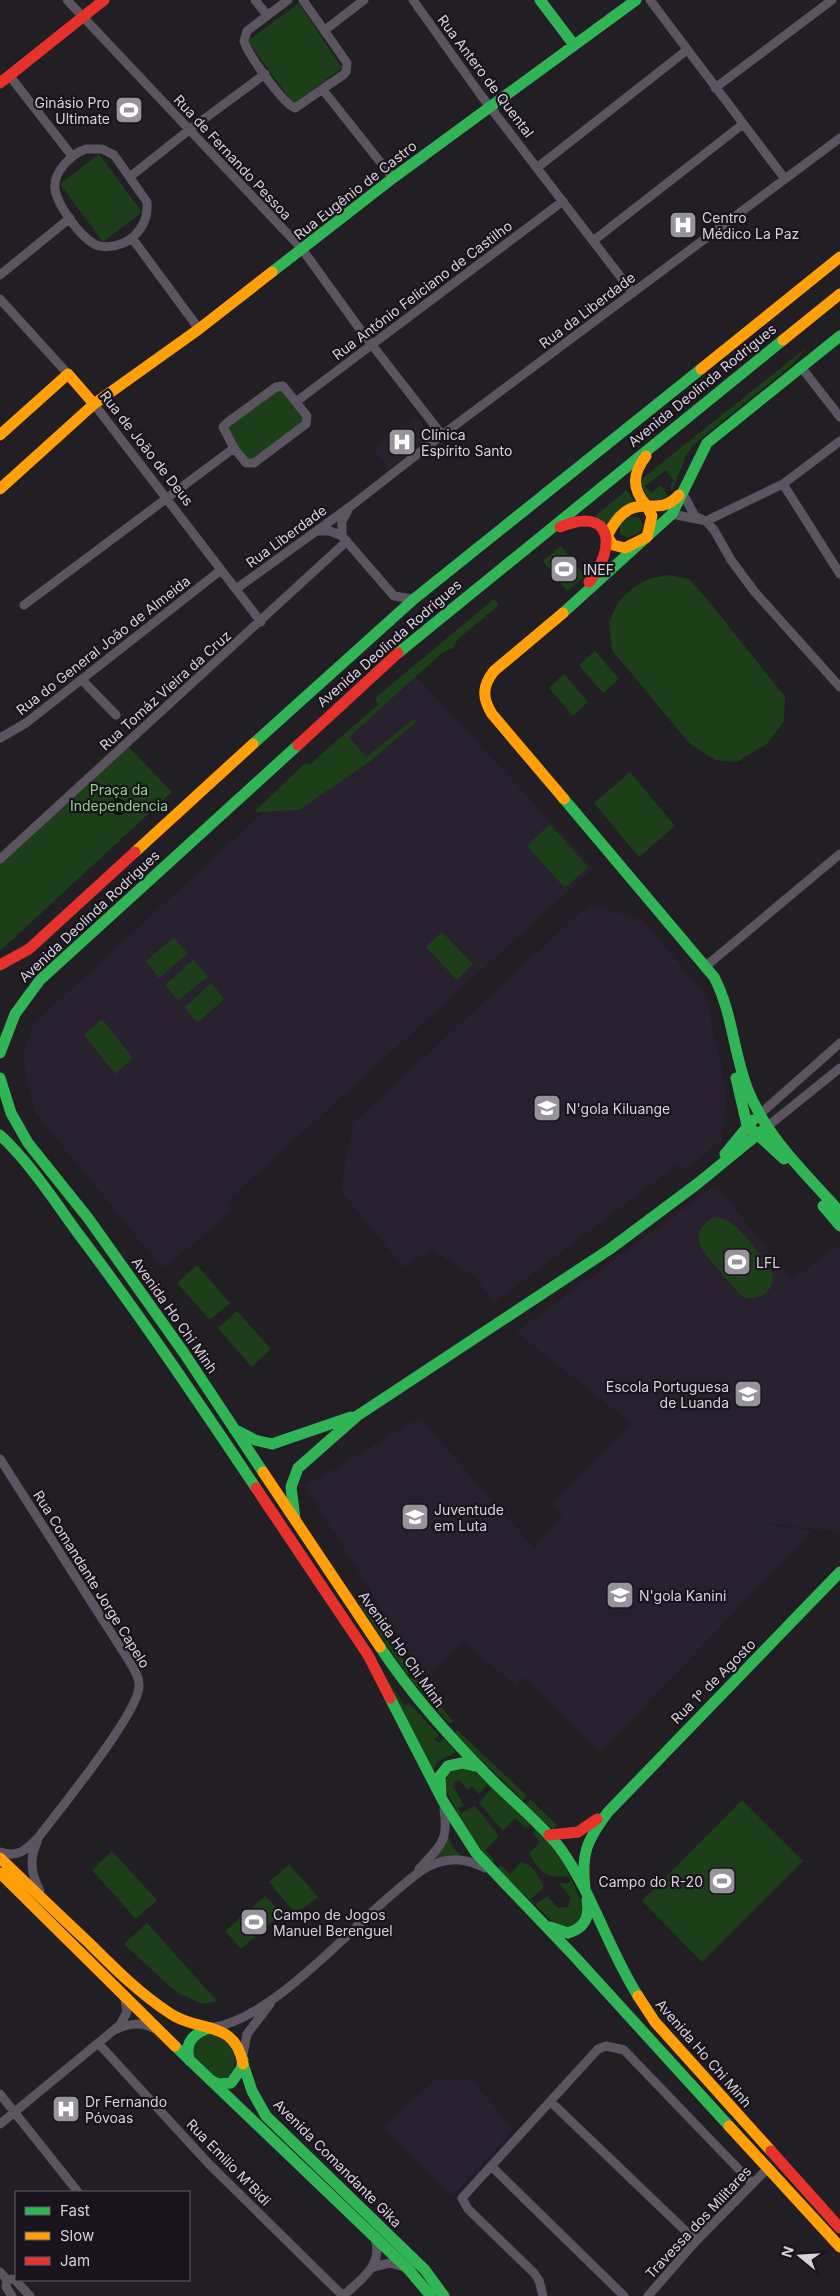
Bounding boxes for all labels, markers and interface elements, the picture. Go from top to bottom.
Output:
street label: Rua Antero de Quental [434,11,538,141]
street label: Rua de Fernando Pessoa [171,91,295,223]
place label: Ginásio Pro Ultimate [35,94,110,127]
sports icon: Ginásio Pro Ultimate [114,95,144,125]
street label: Rua Eugênio de Castro [290,137,420,243]
place label: Centro Médico La Paz [702,209,799,242]
hospital icon: Centro Médico La Paz [668,210,698,240]
street label: Rua António Feliciano de Castilho [329,217,515,363]
street label: Rua da Liberdade [536,268,638,352]
street label: Avenida Deolinda Rodrigues [625,320,779,450]
street label: Rua de João de Deus [97,387,197,509]
place label: Clínica Espírito Santo [421,426,512,459]
hospital icon: Clínica Espírito Santo [387,427,417,457]
street label: Rua Liberdade [242,501,330,571]
sports icon: INEF [549,554,579,584]
place label: INEF [583,561,614,578]
street label: Rua do General João de Almeida [13,572,193,718]
street label: Avenida Deolinda Rodrigues [313,576,465,710]
street label: Rua Tomáz Vieira da Cruz [96,627,234,753]
park label: Praça da Independencia [70,781,168,814]
street label: Avenida Deolinda Rodrigues [15,846,163,986]
school or university icon: N'gola Kiluange [532,1093,562,1123]
place label: N'gola Kiluange [566,1100,670,1117]
sports icon: LFL [722,1247,752,1277]
street label: Avenida Ho Chi Minh [129,1254,221,1376]
place label: LFL [756,1254,780,1271]
place label: Escola Portuguesa de Luanda [606,1378,729,1411]
school or university icon: Escola Portuguesa de Luanda [733,1379,763,1409]
street label: Rua Comandante Jorge Capelo [30,1487,154,1671]
place label: Juventude em Luta [434,1501,504,1534]
school or university icon: Juventude em Luta [400,1502,430,1532]
school or university icon: N'gola Kanini [605,1580,635,1610]
place label: N'gola Kanini [639,1587,726,1604]
street label: Avenida Ho Chi Minh [356,1588,448,1710]
street label: Rua 1º de Agosto [667,1635,759,1727]
sports icon: Campo do R-20 [707,1866,737,1896]
place label: Campo do R-20 [598,1873,703,1890]
place label: Campo de Jogos Manuel Berenguel [273,1906,393,1939]
sports icon: Campo de Jogos Manuel Berenguel [239,1907,269,1937]
street label: Avenida Ho Chi Minh [652,1995,756,2111]
place label: Dr Fernando Póvoas [85,2093,167,2126]
hospital icon: Dr Fernando Póvoas [51,2094,81,2124]
street label: Avenida Comandante Gika [270,2095,406,2231]
street label: Rua Emilio M'Bidi [183,2115,275,2209]
street label: Travessa dos Militares [641,2162,755,2282]
legend [15,2191,190,2281]
text: Fast [60,2201,90,2220]
text: Slow [60,2226,94,2245]
north arrow [775,2231,825,2281]
text: N [777,2244,797,2260]
text: Jam [60,2251,90,2270]

